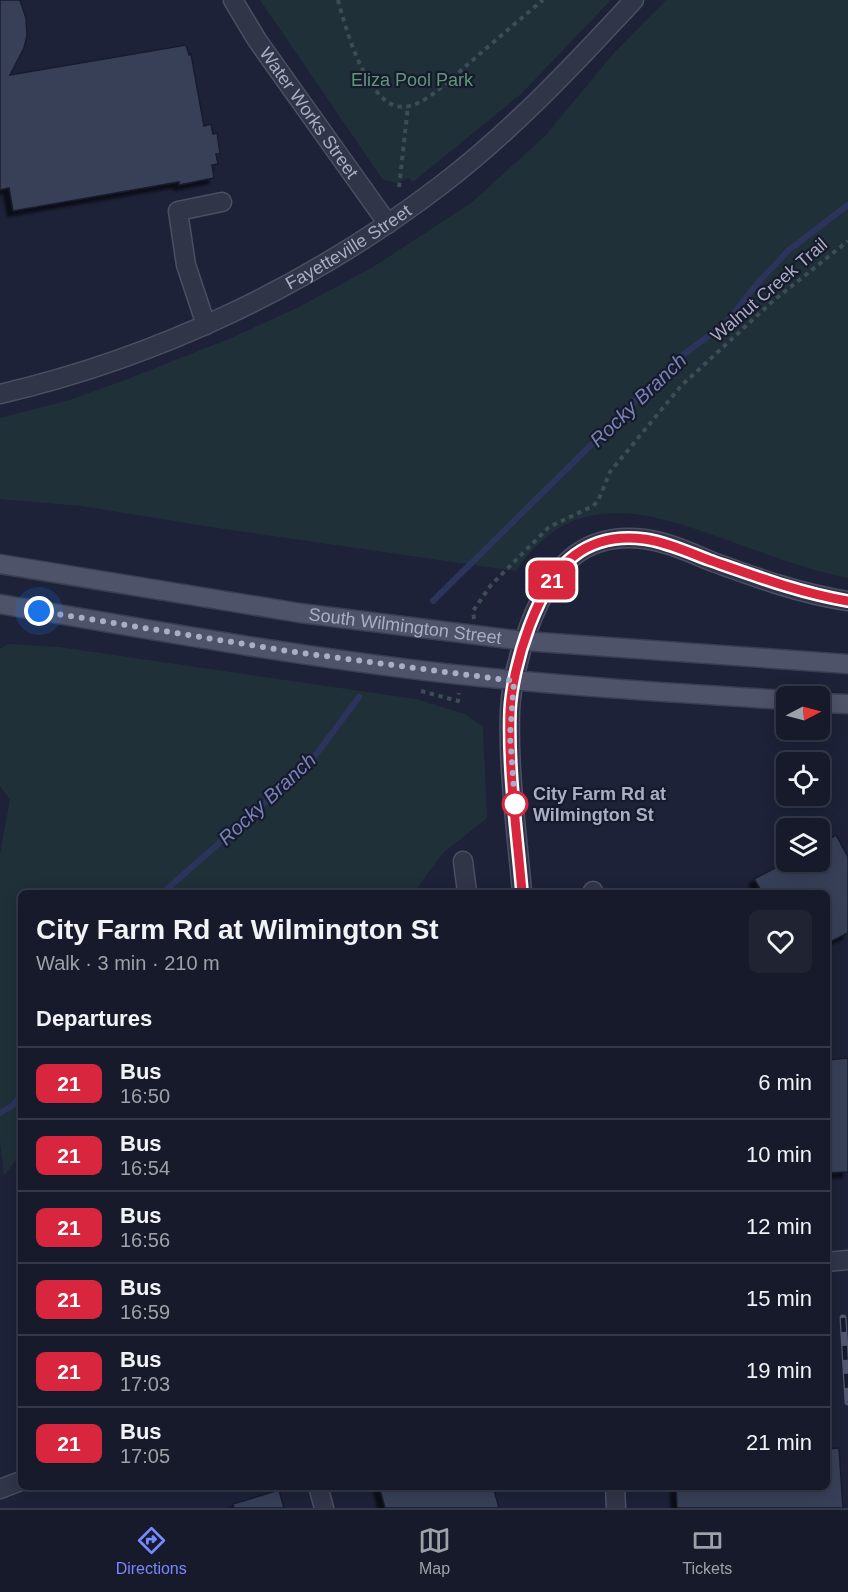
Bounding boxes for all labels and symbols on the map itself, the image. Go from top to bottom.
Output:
street label: Water Works Street [255,43,362,182]
park label: Eliza Pool Park [351,70,474,90]
street label: Fayetteville Street [282,200,415,294]
street label: Walnut Creek Trail [707,234,831,346]
water label: Rocky Branch [586,349,690,451]
line badge: 21 [525,560,579,600]
your location [24,596,54,626]
street label: South Wilmington Street [308,604,503,648]
north arrow [776,686,830,740]
water label: Rocky Branch [214,749,320,849]
place label: City Farm Rd at Wilmington St [533,784,666,825]
marker: City Farm Rd at Wilmington St [502,791,528,817]

